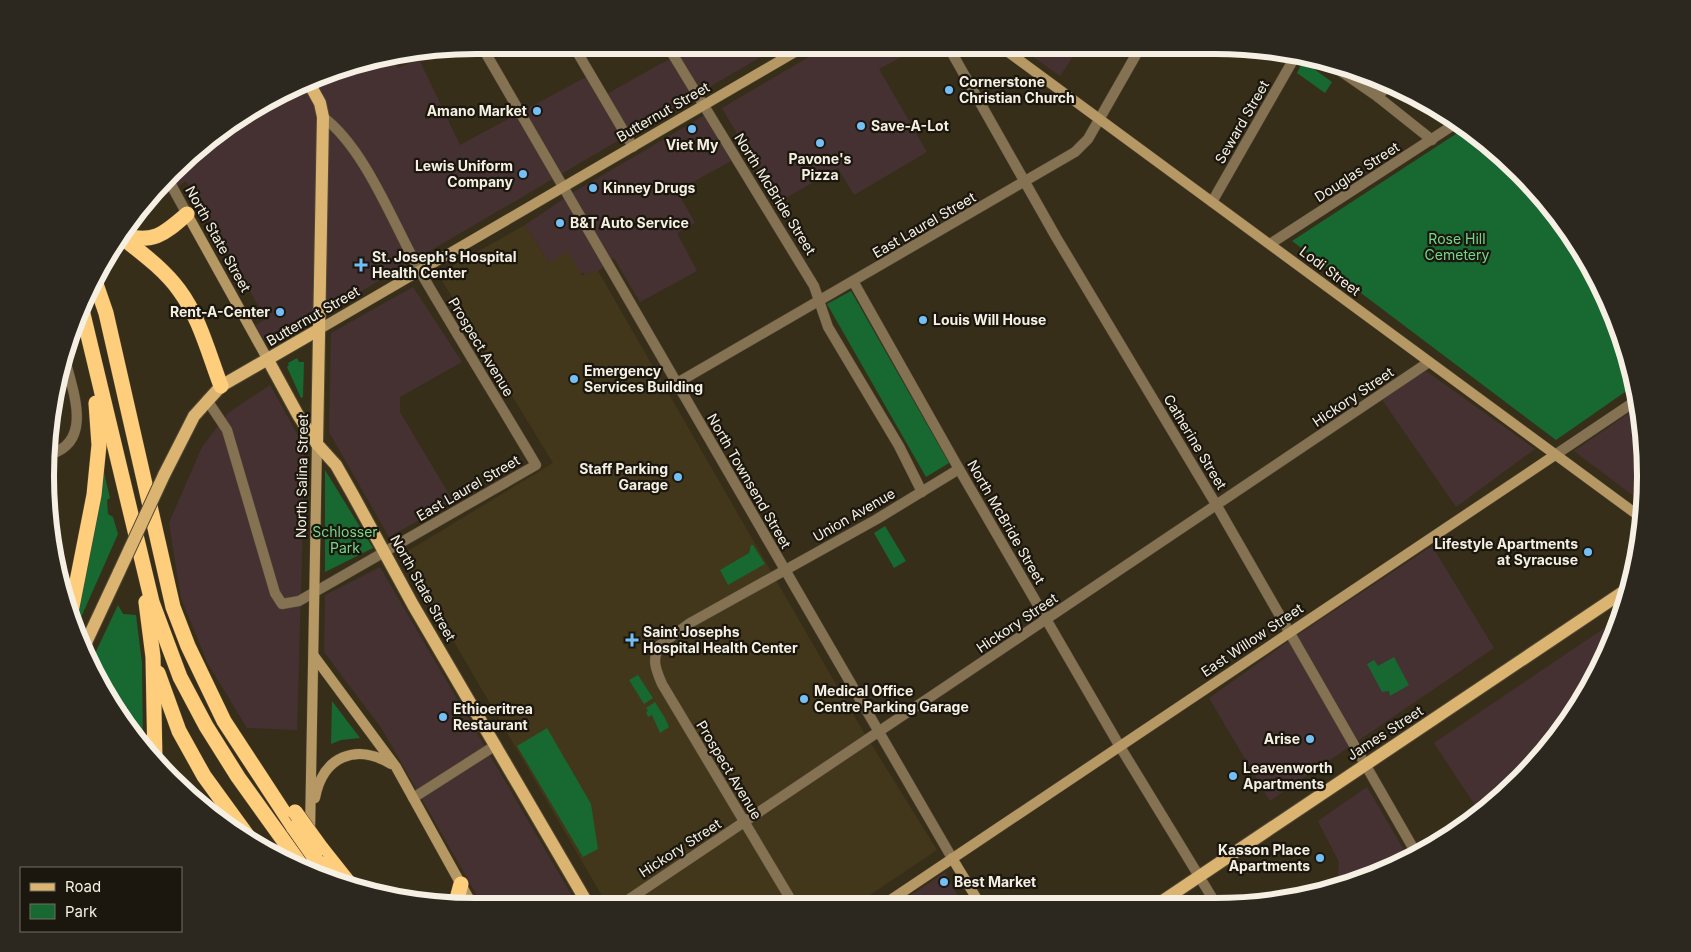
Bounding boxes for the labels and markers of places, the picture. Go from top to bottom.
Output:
place label: Cornerstone Christian Church [959,73,1075,106]
marker: Cornerstone Christian Church [943,84,955,96]
place label: Amano Market [427,102,527,119]
marker: Amano Market [531,105,543,117]
place label: Save-A-Lot [871,117,949,134]
marker: Save-A-Lot [855,120,867,132]
marker: Viet My [686,123,698,135]
place label: Viet My [666,136,719,153]
marker: Pavone's Pizza [814,137,826,149]
place label: Pavone's Pizza [789,150,852,183]
place label: Lewis Uniform Company [415,157,514,190]
marker: Lewis Uniform Company [517,168,529,180]
place label: Kinney Drugs [603,179,696,196]
marker: Kinney Drugs [587,182,599,194]
place label: B&T Auto Service [570,214,689,231]
marker: B&T Auto Service [554,217,566,229]
place label: St. Joseph's Hospital Health Center [372,248,516,281]
marker: St. Joseph's Hospital Health Center [354,258,368,272]
place label: Rent-A-Center [170,303,270,320]
marker: Rent-A-Center [274,306,286,318]
place label: Louis Will House [933,311,1046,328]
marker: Louis Will House [917,314,929,326]
place label: Emergency Services Building [584,362,703,395]
marker: Emergency Services Building [568,373,580,385]
place label: Staff Parking Garage [579,460,668,493]
marker: Staff Parking Garage [672,471,684,483]
place label: Lifestyle Apartments at Syracuse [1434,535,1578,568]
marker: Lifestyle Apartments at Syracuse [1582,546,1594,558]
place label: Saint Josephs Hospital Health Center [643,623,798,656]
marker: Saint Josephs Hospital Health Center [625,633,639,647]
place label: Medical Office Centre Parking Garage [814,682,969,715]
marker: Medical Office Centre Parking Garage [798,693,810,705]
place label: Ethioeritrea Restaurant [453,700,533,733]
marker: Ethioeritrea Restaurant [437,711,449,723]
place label: Arise [1264,730,1300,747]
marker: Arise [1304,733,1316,745]
place label: Leavenworth Apartments [1243,759,1333,792]
marker: Leavenworth Apartments [1227,770,1239,782]
place label: Kasson Place Apartments [1218,841,1310,874]
marker: Kasson Place Apartments [1314,852,1326,864]
place label: Best Market [954,873,1036,890]
marker: Best Market [938,876,950,888]

